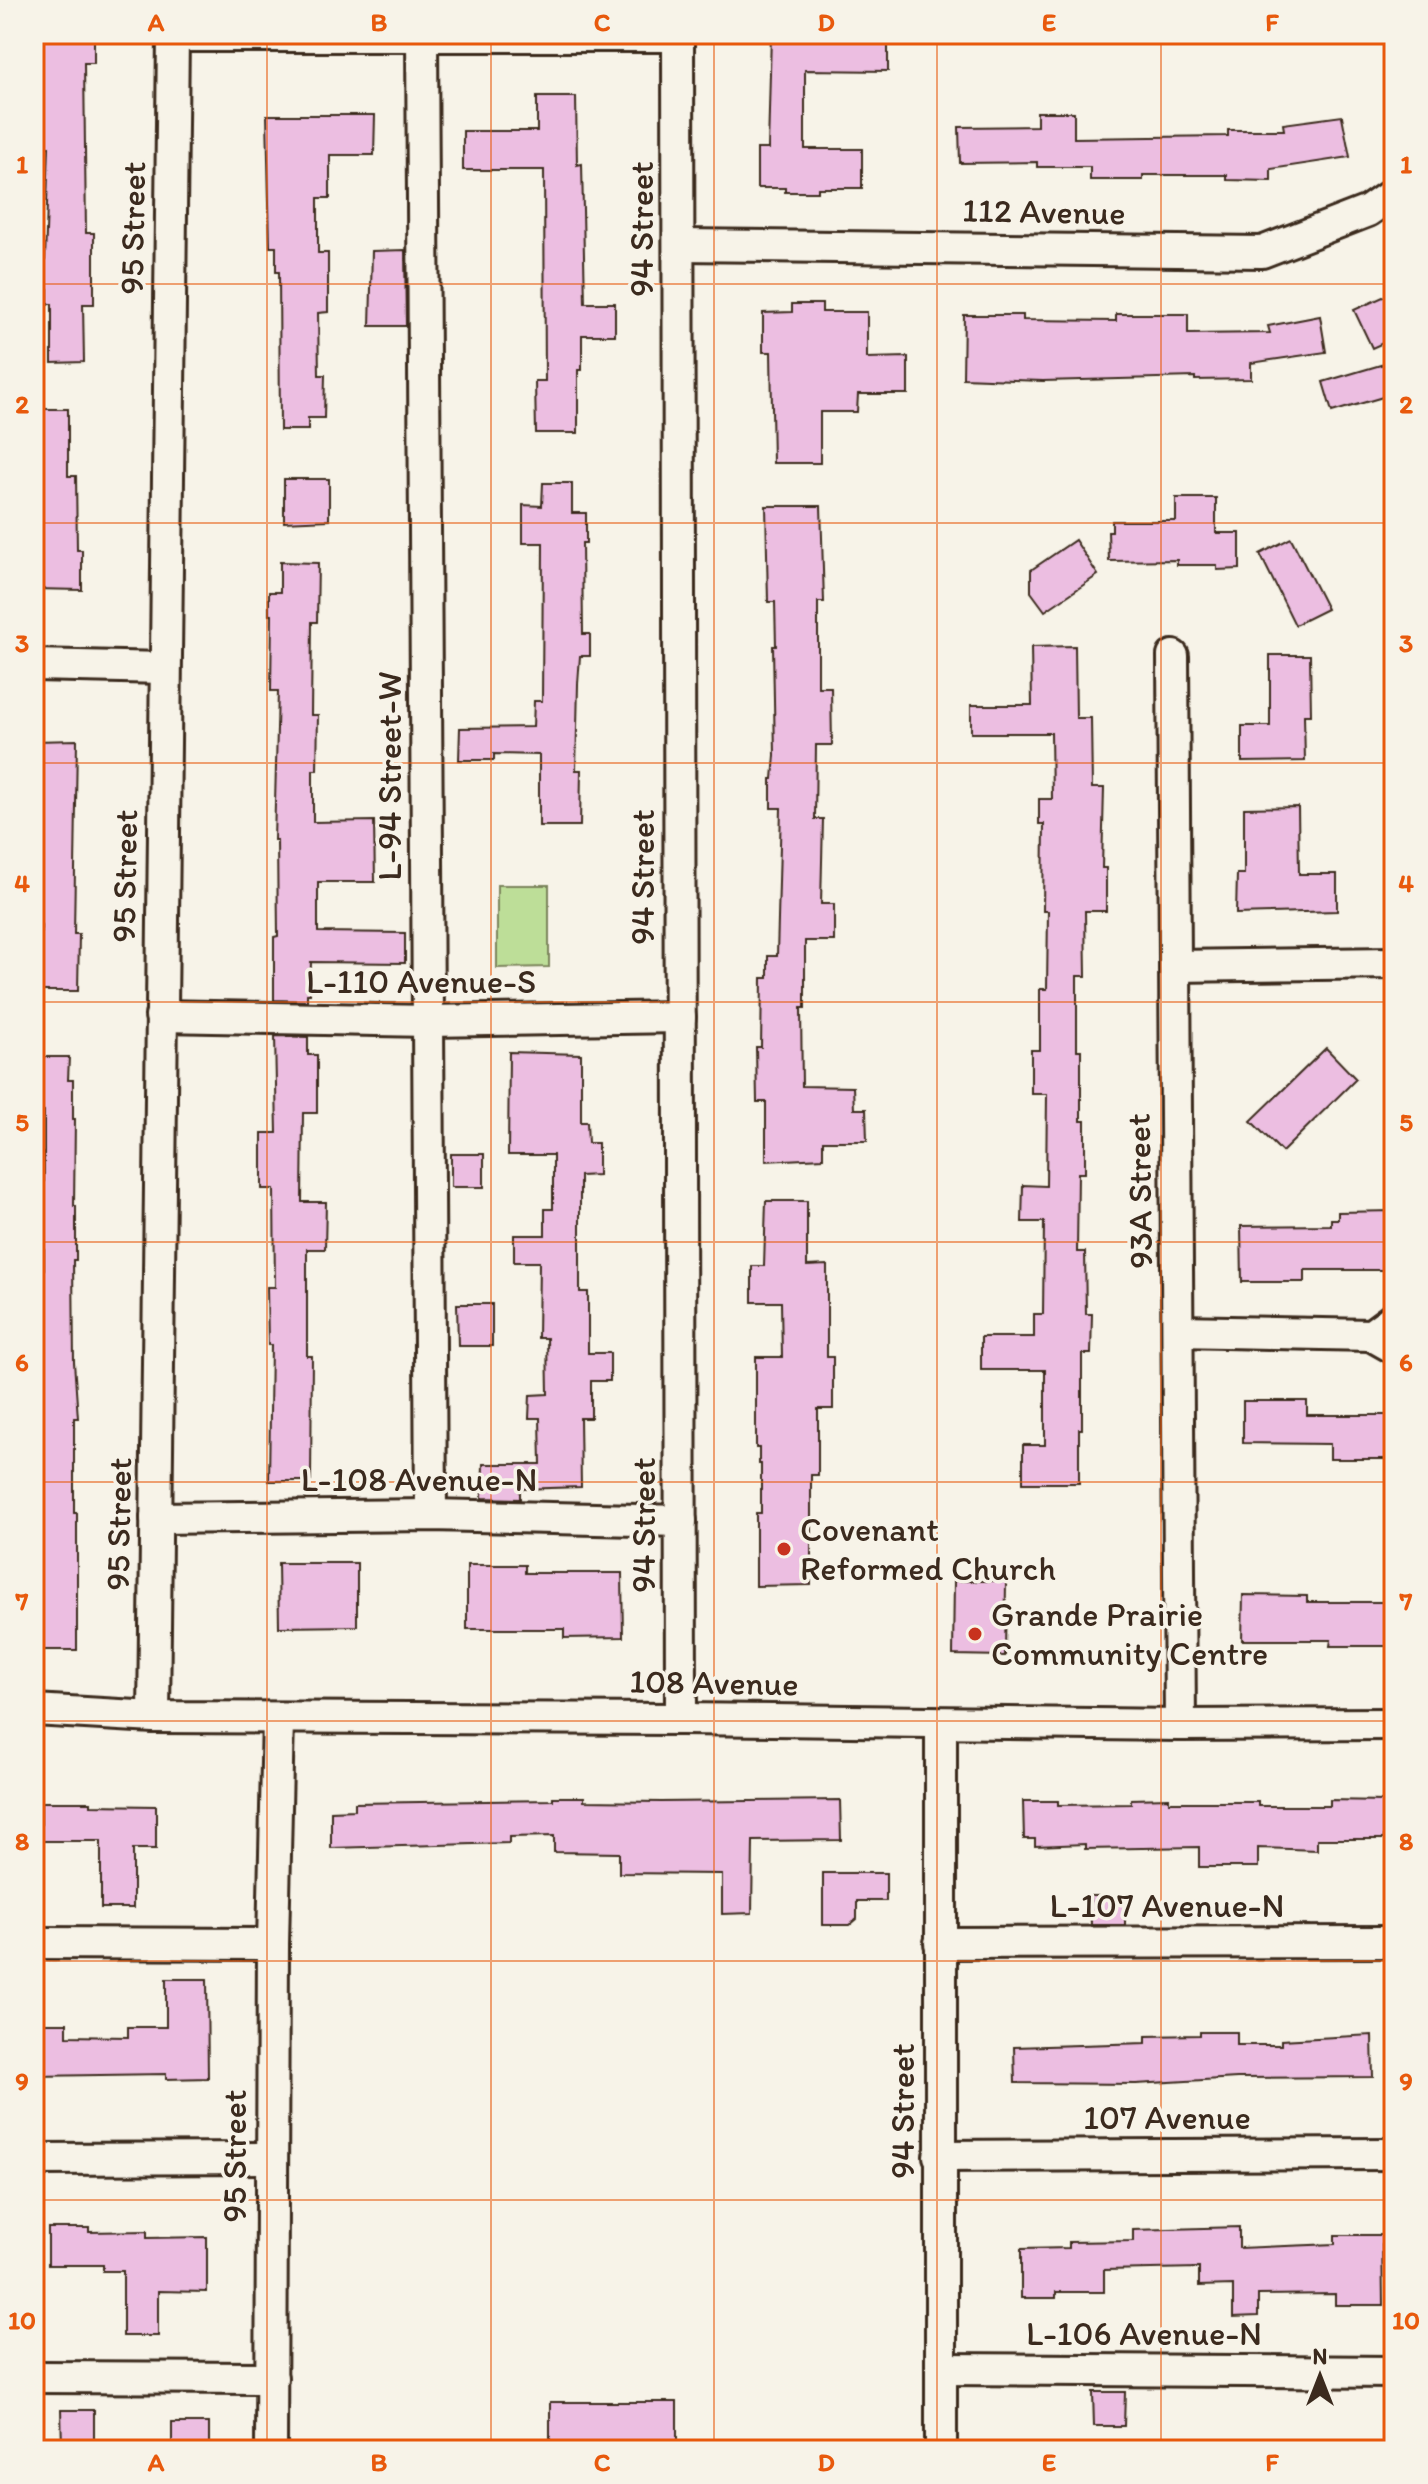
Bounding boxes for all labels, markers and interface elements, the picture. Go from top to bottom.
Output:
text: A [147,6,165,38]
text: B [371,6,388,38]
text: C [594,6,611,38]
text: D [817,6,835,38]
text: E [1042,6,1056,38]
text: F [1265,6,1279,38]
text: 1 [16,148,28,180]
text: 1 [1400,148,1412,180]
street label: 95 Street [111,161,154,295]
street label: 94 Street [621,161,662,297]
street label: 112 Avenue [962,190,1126,233]
text: 2 [15,388,29,420]
text: 2 [1399,388,1413,420]
text: 3 [15,627,29,659]
text: 3 [1399,627,1413,659]
street label: L-94 Street-W [369,671,410,881]
street label: 95 Street [103,809,146,943]
street label: 94 Street [622,809,663,945]
text: 4 [14,867,30,899]
text: 4 [1398,867,1414,899]
street label: L-110 Avenue-S [306,961,536,1002]
text: 5 [15,1106,29,1138]
text: 5 [1399,1106,1413,1138]
street label: 93A Street [1118,1113,1161,1269]
text: 6 [15,1346,29,1378]
text: 6 [1399,1346,1413,1378]
street label: 95 Street [97,1457,140,1591]
street label: 94 Street [623,1457,664,1593]
street label: L-108 Avenue-N [301,1459,537,1500]
place label: Covenant Reformed Church [800,1509,1056,1589]
marker: Covenant Reformed Church [775,1540,793,1558]
text: 7 [15,1585,29,1617]
text: 7 [1399,1585,1413,1617]
place label: Grande Prairie Community Centre [991,1594,1268,1674]
marker: Grande Prairie Community Centre [966,1625,984,1643]
street label: 108 Avenue [629,1661,799,1704]
text: 8 [15,1825,29,1857]
text: 8 [1399,1825,1413,1857]
street label: L-107 Avenue-N [1050,1885,1284,1926]
street label: 94 Street [882,2043,923,2179]
text: 9 [15,2065,29,2097]
text: 9 [1399,2065,1413,2097]
street label: 95 Street [214,2089,255,2223]
street label: 107 Avenue [1083,2097,1251,2138]
text: 10 [8,2304,36,2336]
text: 10 [1392,2304,1420,2336]
street label: L-106 Avenue-N [1026,2313,1262,2354]
north arrow [1280,2336,1360,2416]
text: N [1313,2343,1327,2370]
text: A [147,2446,165,2478]
text: B [371,2446,388,2478]
text: C [594,2446,611,2478]
text: D [817,2446,835,2478]
text: E [1042,2446,1056,2478]
text: F [1265,2446,1279,2478]

